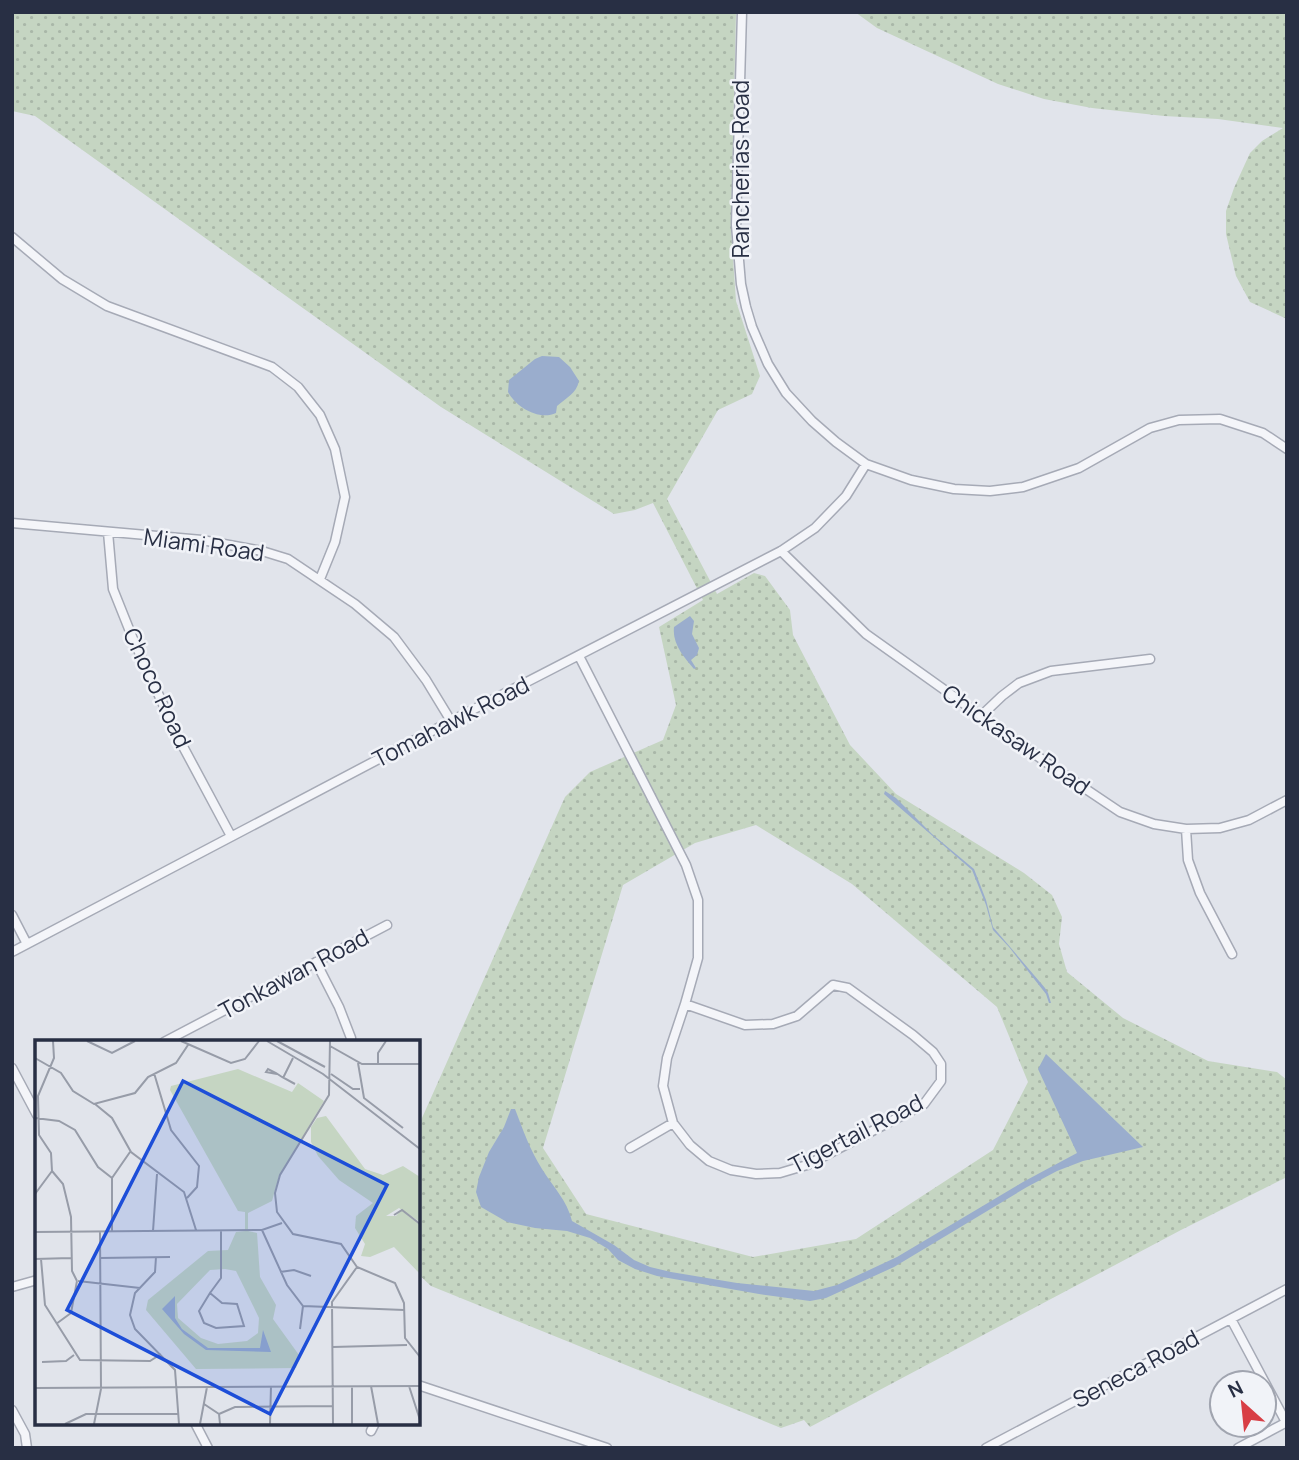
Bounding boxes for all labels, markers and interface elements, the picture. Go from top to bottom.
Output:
street label: Rancherias Road [724,80,756,258]
street label: Miami Road [142,520,267,568]
street label: Choco Road [116,622,200,753]
street label: Tomahawk Road [367,668,534,774]
street label: Chickasaw Road [936,676,1097,802]
street label: Tonkawan Road [213,920,374,1026]
inset map [35,1040,420,1425]
street label: Tigertail Road [783,1086,928,1181]
street label: Seneca Road [1067,1321,1204,1415]
north arrow [1208,1369,1278,1439]
text: N [1223,1374,1247,1404]

